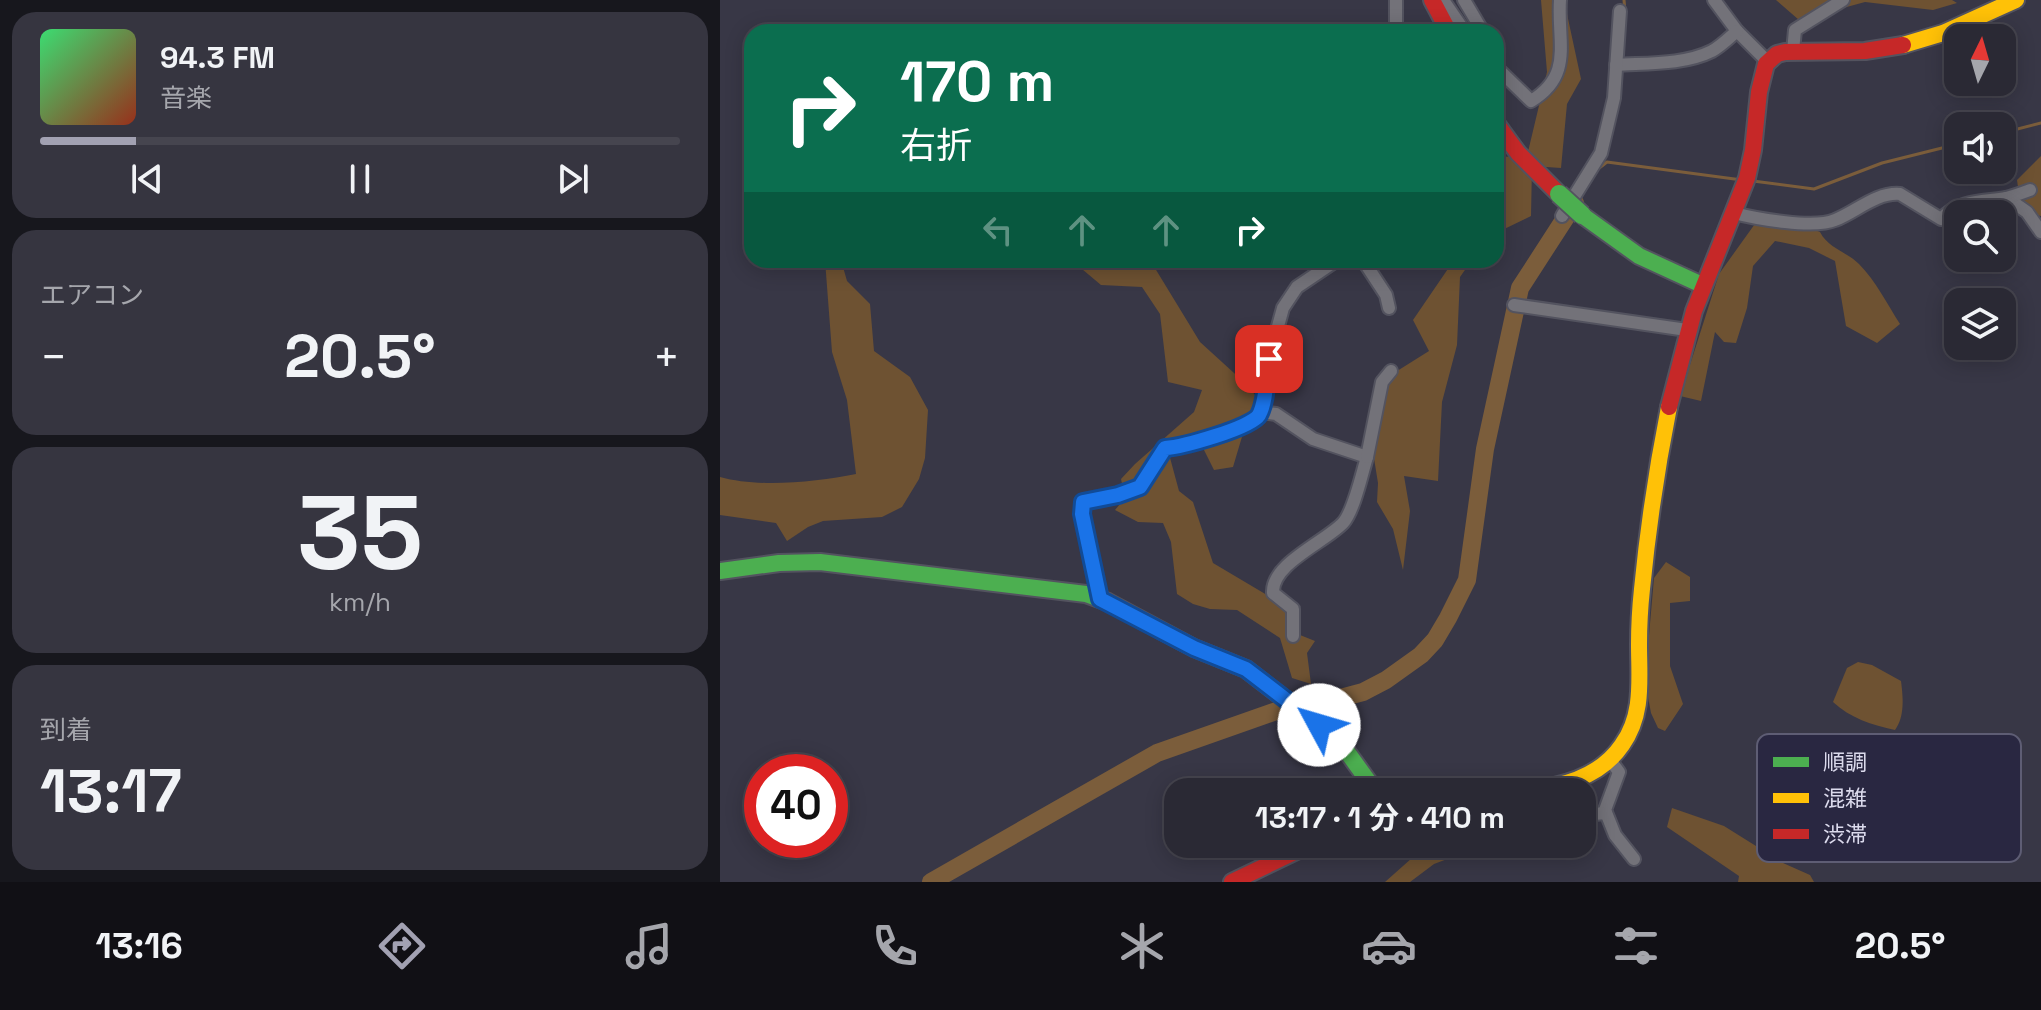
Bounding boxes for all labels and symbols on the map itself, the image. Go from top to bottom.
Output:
north arrow [1944,24,2016,96]
pin [1235,325,1303,393]
position arrow [1277,683,1361,767]
legend [1757,734,2021,862]
text: 順調 [1823,748,1867,776]
speed limit sign: 40 [744,754,848,858]
text: 混雑 [1823,784,1867,812]
text: 渋滞 [1823,820,1867,848]

